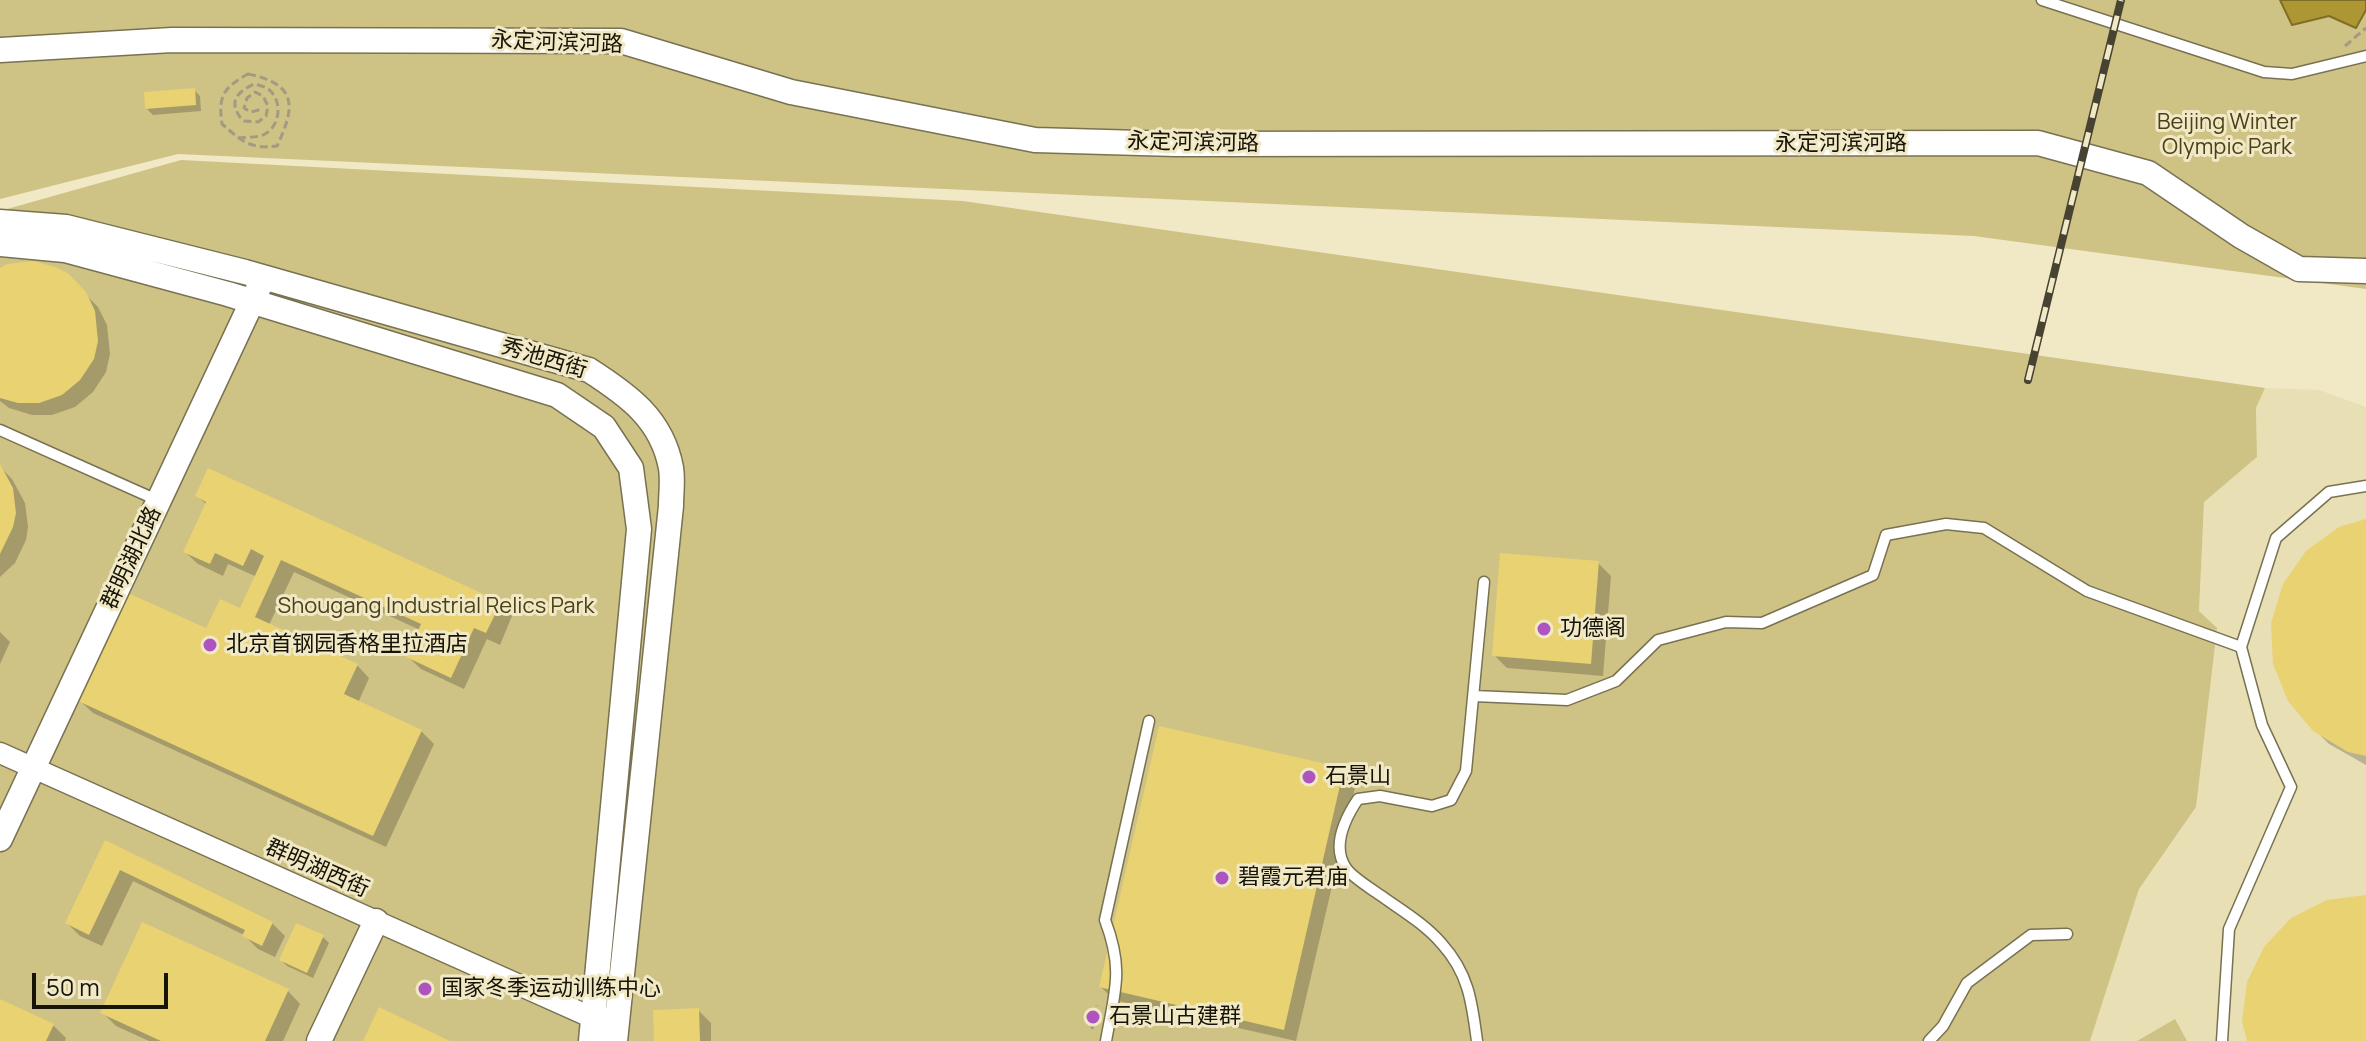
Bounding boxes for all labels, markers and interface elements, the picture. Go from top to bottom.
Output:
street label: 永定河滨河路 [491,28,623,58]
park label: Beijing Winter Olympic Park [2157,110,2297,162]
street label: 永定河滨河路 [1127,129,1259,157]
street label: 永定河滨河路 [1775,131,1907,157]
street label: 秀池西街 [498,334,590,384]
street label: 群明湖北路 [97,503,167,613]
park label: Shougang Industrial Relics Park [278,594,594,620]
place label: 功德阁 [1560,616,1626,642]
marker: 功德阁 [1535,620,1553,638]
place label: 北京首钢园香格里拉酒店 [226,632,468,658]
marker: 北京首钢园香格里拉酒店 [201,636,219,654]
place label: 石景山 [1325,764,1391,790]
marker: 石景山 [1300,768,1318,786]
street label: 群明湖西街 [261,835,373,903]
place label: 碧霞元君庙 [1238,865,1348,891]
marker: 碧霞元君庙 [1213,869,1231,887]
scale bar [36,957,172,1007]
text: 50 m [46,970,100,1003]
place label: 国家冬季运动训练中心 [441,976,661,1002]
marker: 国家冬季运动训练中心 [416,980,434,998]
place label: 石景山古建群 [1109,1004,1241,1030]
marker: 石景山古建群 [1084,1008,1102,1026]

